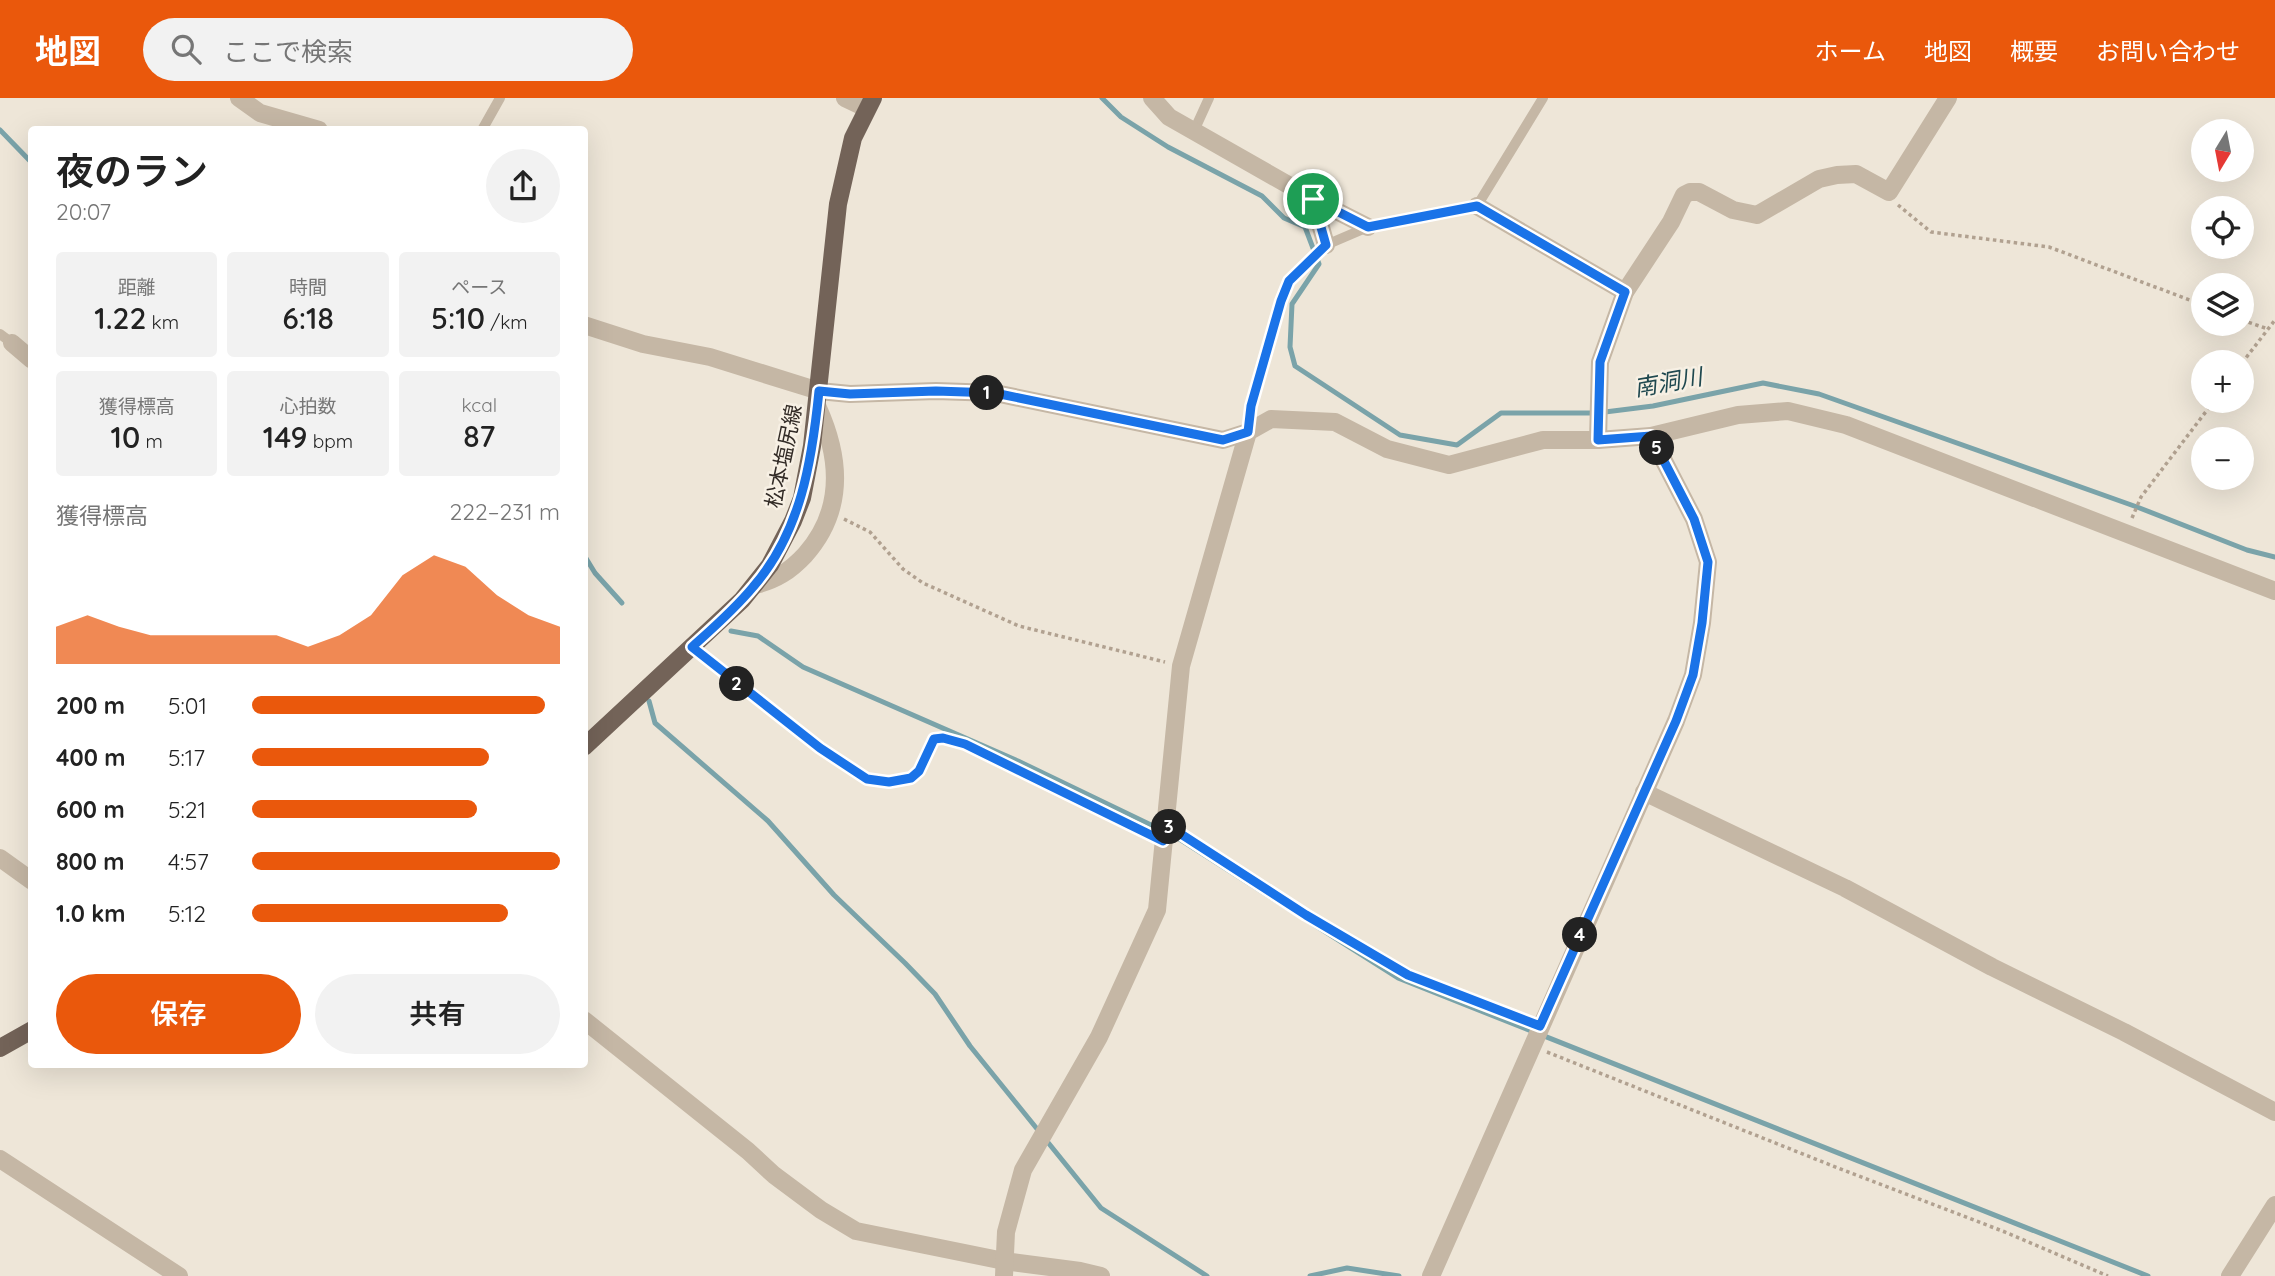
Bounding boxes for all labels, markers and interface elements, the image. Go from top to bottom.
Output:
search box [143,18,633,81]
text: 地図 [35,30,101,71]
icon: search [167,30,205,68]
text: ここで検索 [223,35,353,68]
text: ホーム [1815,36,1886,66]
text: 地図 [1924,36,1972,66]
text: 概要 [2010,36,2058,66]
text: お問い合わせ [2096,36,2240,66]
north arrow [2191,119,2254,182]
map controls [2191,119,2254,490]
text: 夜のラン [56,147,208,195]
button: share [486,149,560,223]
pin [1283,169,1343,229]
icon: arrive [1294,180,1332,218]
button: locate [2191,196,2254,259]
text: 20:07 [56,197,111,226]
button: layers [2191,273,2254,336]
text: 距離 [118,275,156,299]
text: 時間 [289,275,327,299]
text: ペース [451,275,507,299]
text: 1.22 [94,299,146,337]
text: 6:18 [282,299,334,337]
text: 5:10 [431,299,485,337]
text: km [146,310,179,334]
text: /km [485,310,528,334]
button: + [2191,350,2254,413]
water label: 南洞川 [1632,361,1707,402]
pin: 1 [970,376,1004,410]
text: 1 [983,380,990,404]
text: kcal [462,393,497,417]
text: 獲得標高 [99,394,175,418]
text: 心拍数 [279,394,337,418]
street label: 松本塩尻線 [759,402,807,510]
text: 87 [463,417,495,455]
text: 10 [111,418,140,456]
text: 149 [263,418,308,456]
button: − [2191,427,2254,490]
text: m [140,429,163,453]
text: bpm [308,429,353,453]
pin: 5 [1640,430,1674,466]
text: 5 [1651,435,1662,459]
text: 222–231 m [449,497,560,526]
text: 獲得標高 [56,501,148,530]
pin: 2 [720,666,754,702]
text: 2 [731,671,742,695]
text: 200 m [56,691,125,720]
text: 5:01 [168,691,207,720]
text: 400 m [56,743,125,772]
text: 5:17 [168,743,205,772]
text: 600 m [56,795,125,824]
text: 5:21 [168,795,206,824]
pin: 3 [1152,810,1186,844]
text: 3 [1163,814,1174,838]
text: 800 m [56,847,125,876]
text: 4:57 [168,847,209,876]
text: 1.0 km [56,899,126,928]
text: 5:12 [168,899,206,928]
pin: 4 [1562,918,1598,952]
text: 4 [1574,922,1585,946]
button: 保存 [56,974,301,1054]
button: 共有 [315,974,560,1054]

